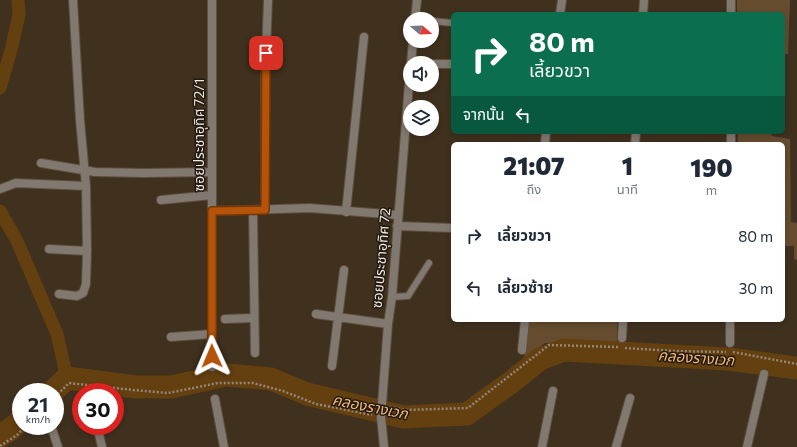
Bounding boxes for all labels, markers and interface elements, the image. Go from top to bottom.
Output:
north arrow [403,12,439,48]
map controls [403,12,439,136]
text: 80 m [529,24,595,58]
icon: right [463,28,515,80]
pin [249,36,283,70]
icon: arrive [255,42,277,64]
button: sound [403,56,439,92]
text: เลี้ยวขวา [529,59,590,81]
street label: ซอยประชาอุทิศ 72/1 [190,79,208,191]
button: layers [403,100,439,136]
icon: left [512,104,534,126]
text: จากนั้น [463,105,504,123]
text: 21:07 [503,151,564,180]
text: 1 [622,151,633,180]
text: 190 [690,153,733,182]
text: ถึง [526,181,541,197]
text: นาที [617,181,638,197]
text: m [706,182,717,198]
street label: ซอยประชาอุทิศ 72 [368,207,394,309]
icon: right [463,225,485,247]
text: เลี้ยวขวา [497,226,551,244]
text: 80 m [738,227,773,245]
icon: left [463,277,485,299]
text: เลี้ยวซ้าย [497,278,553,296]
text: 30 m [739,279,773,297]
position arrow [191,335,233,377]
water label: คลองรางเวก [657,345,736,369]
speed limit sign: 30 [72,383,124,435]
water label: คลองรางเวก [331,390,410,422]
text: 21 [28,392,48,416]
text: km/h [26,413,50,425]

